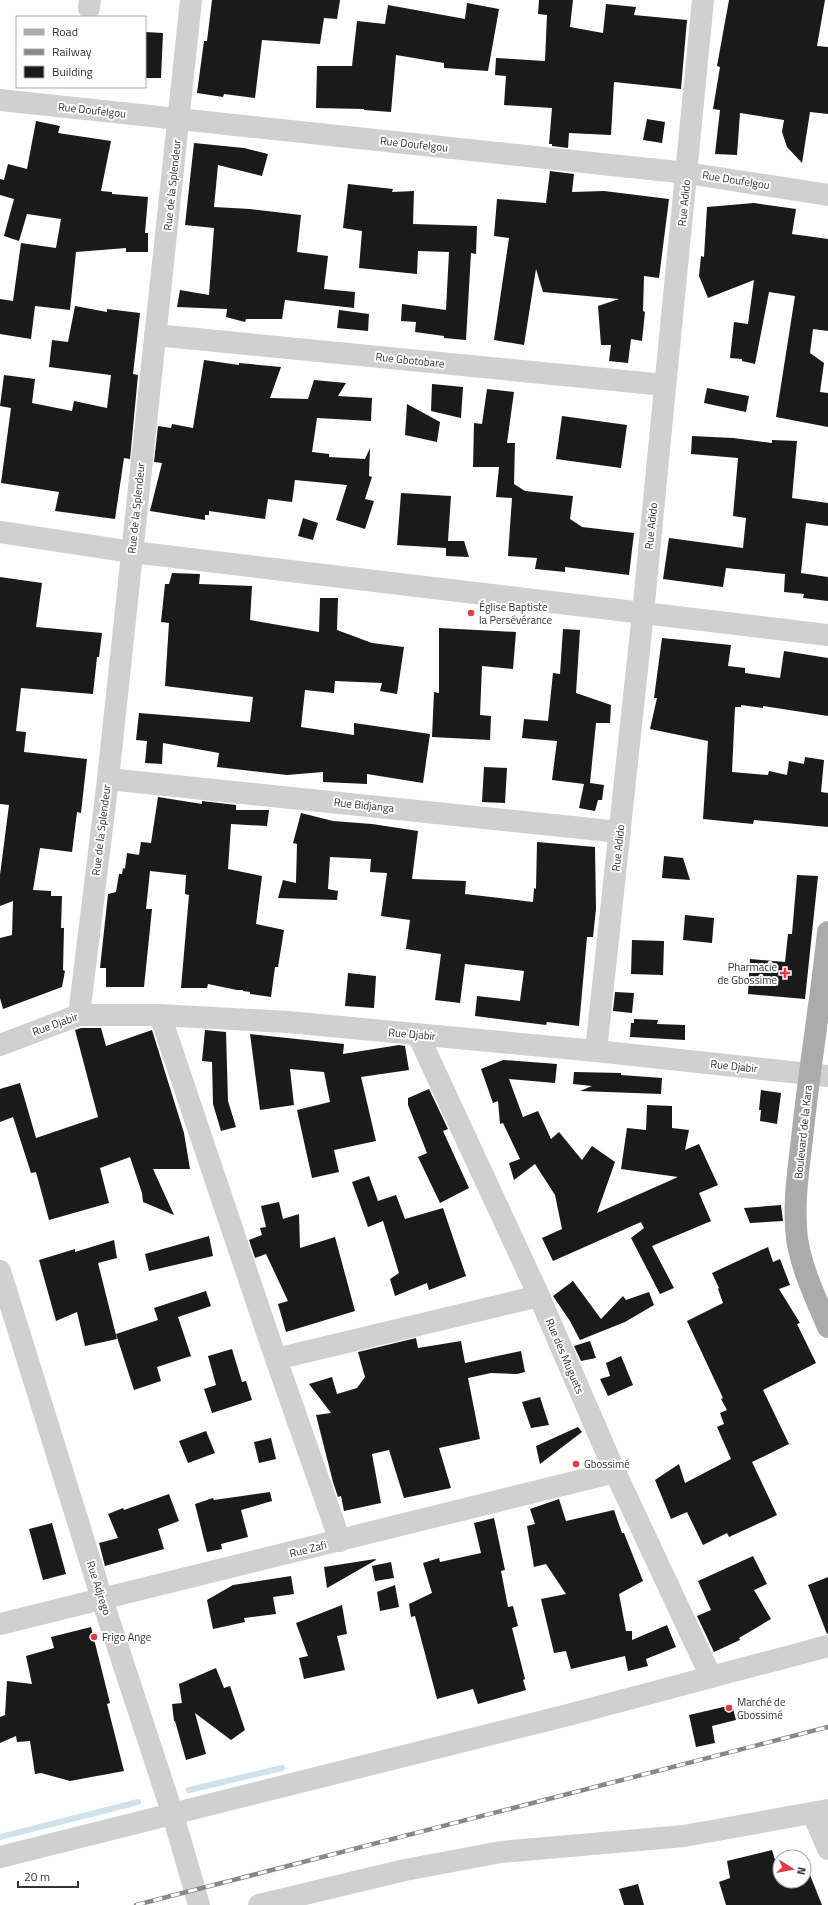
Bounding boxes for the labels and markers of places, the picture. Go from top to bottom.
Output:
place label: Église Baptiste la Persévérance [479,599,553,628]
marker: Église Baptiste la Persévérance [466,608,476,618]
place label: Pharmacie de Gbossime [717,959,777,988]
marker: Pharmacie de Gbossime [780,968,790,978]
place label: Gbossimé [584,1456,630,1472]
marker: Gbossimé [571,1459,581,1469]
place label: Frigo Ange [102,1629,152,1645]
marker: Frigo Ange [89,1632,99,1642]
place label: Marché de Gbossimé [737,1694,786,1723]
marker: Marché de Gbossimé [724,1703,734,1713]

